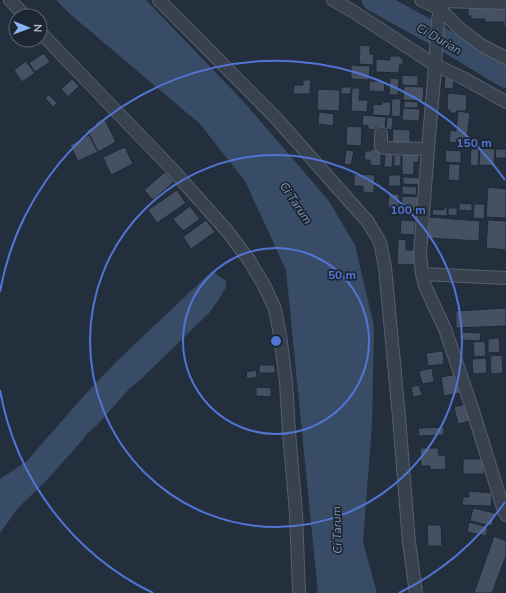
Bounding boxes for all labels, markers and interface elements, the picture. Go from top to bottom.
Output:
north arrow [8,8,48,48]
water label: Ci Durian [413,20,465,58]
text: N [30,24,45,32]
text: 150 m [456,135,492,151]
water label: Ci Tarum [276,179,316,227]
text: 100 m [390,202,426,218]
text: 50 m [328,267,356,283]
centre of rings [269,334,283,348]
water label: Ci Tarum [328,506,346,554]

